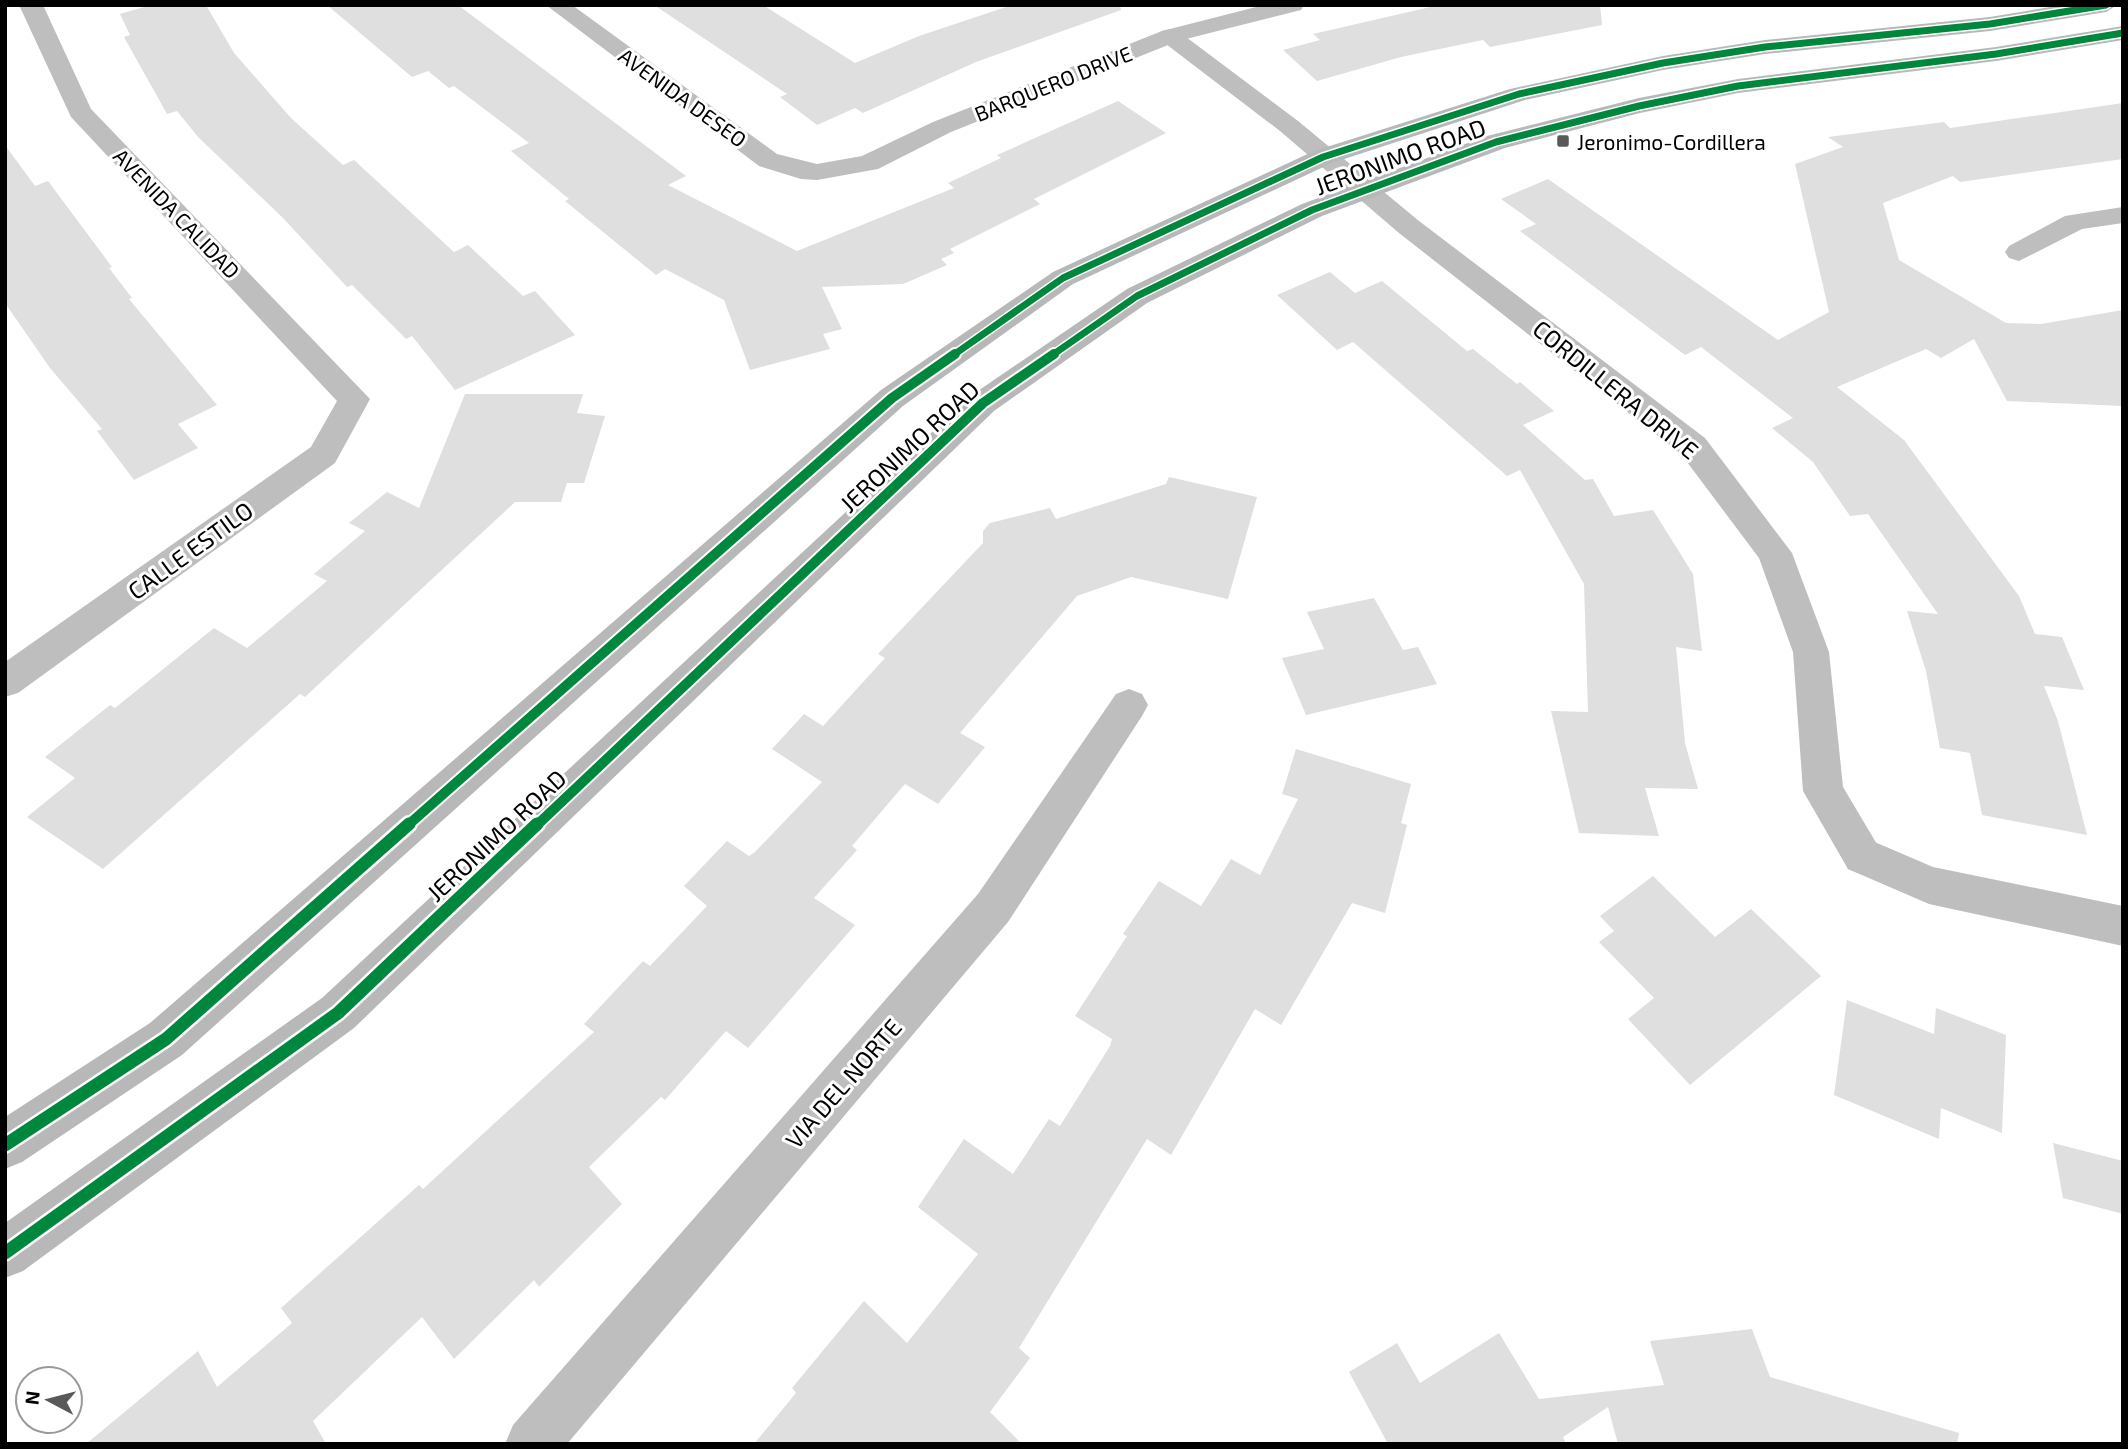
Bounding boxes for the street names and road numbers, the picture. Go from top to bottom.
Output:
street label: BARQUERO DRIVE [971,40,1136,127]
street label: AVENIDA DESEO [614,42,752,152]
street label: JERONIMO ROAD [1311,112,1489,200]
street label: AVENIDA CALIDAD [109,143,245,283]
street label: CORDILLERA DRIVE [1528,313,1704,465]
street label: JERONIMO ROAD [833,374,985,518]
street label: CALLE ESTILO [122,495,258,605]
street label: JERONIMO ROAD [420,763,572,907]
street label: VIA DEL NORTE [779,1012,907,1154]

